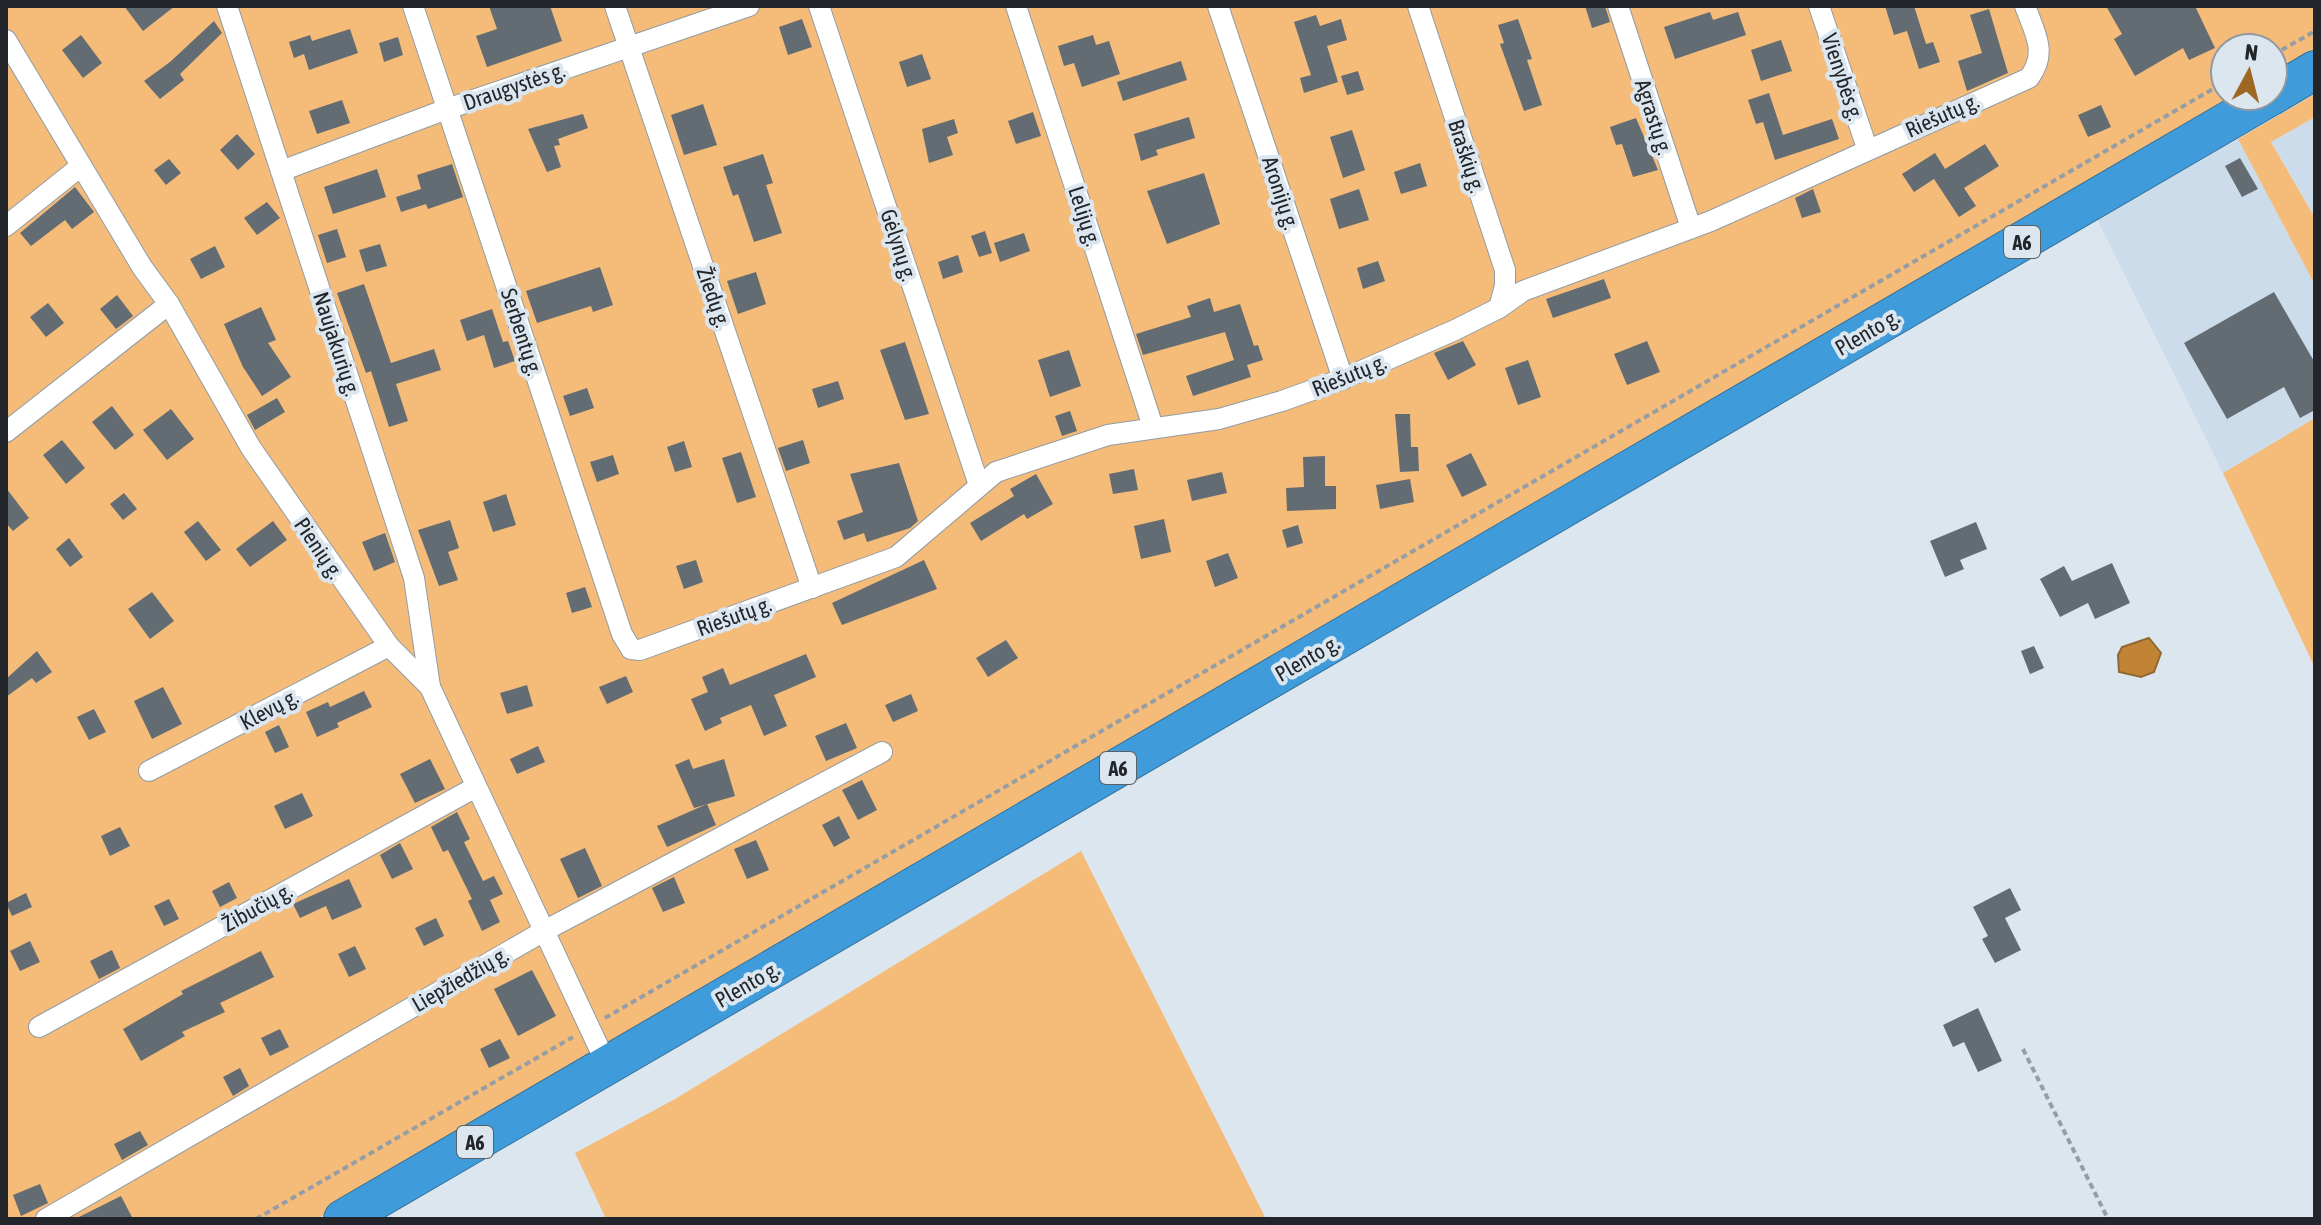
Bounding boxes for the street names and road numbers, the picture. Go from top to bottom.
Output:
street label: Vienybės g. [1817,30,1869,124]
street label: Draugystės g. [460,56,568,116]
street label: Agrastų g. [1630,76,1678,158]
street label: Riešutų g. [1901,87,1983,143]
street label: Braškių g. [1443,116,1491,196]
street label: Aronijų g. [1257,153,1305,233]
street label: Lelijų g. [1063,183,1107,249]
street label: Gėlynų g. [875,206,923,284]
road number: A6 [2004,226,2040,258]
street label: Žiedų g. [692,263,736,331]
street label: Serbentų g. [496,285,548,379]
street label: Naujakurių g. [308,289,366,399]
street label: Plento g. [1830,303,1904,361]
street label: Riešutų g. [1308,348,1390,402]
street label: Pienių g. [289,512,349,584]
street label: Riešutų g. [693,590,775,642]
street label: Plento g. [1270,629,1344,687]
street label: Klevų g. [235,683,303,735]
road number: A6 [1100,752,1136,784]
street label: Žibučių g. [217,877,297,937]
street label: Liepžiedžių g. [407,941,513,1017]
street label: Plento g. [710,955,784,1013]
road number: A6 [457,1126,493,1158]

